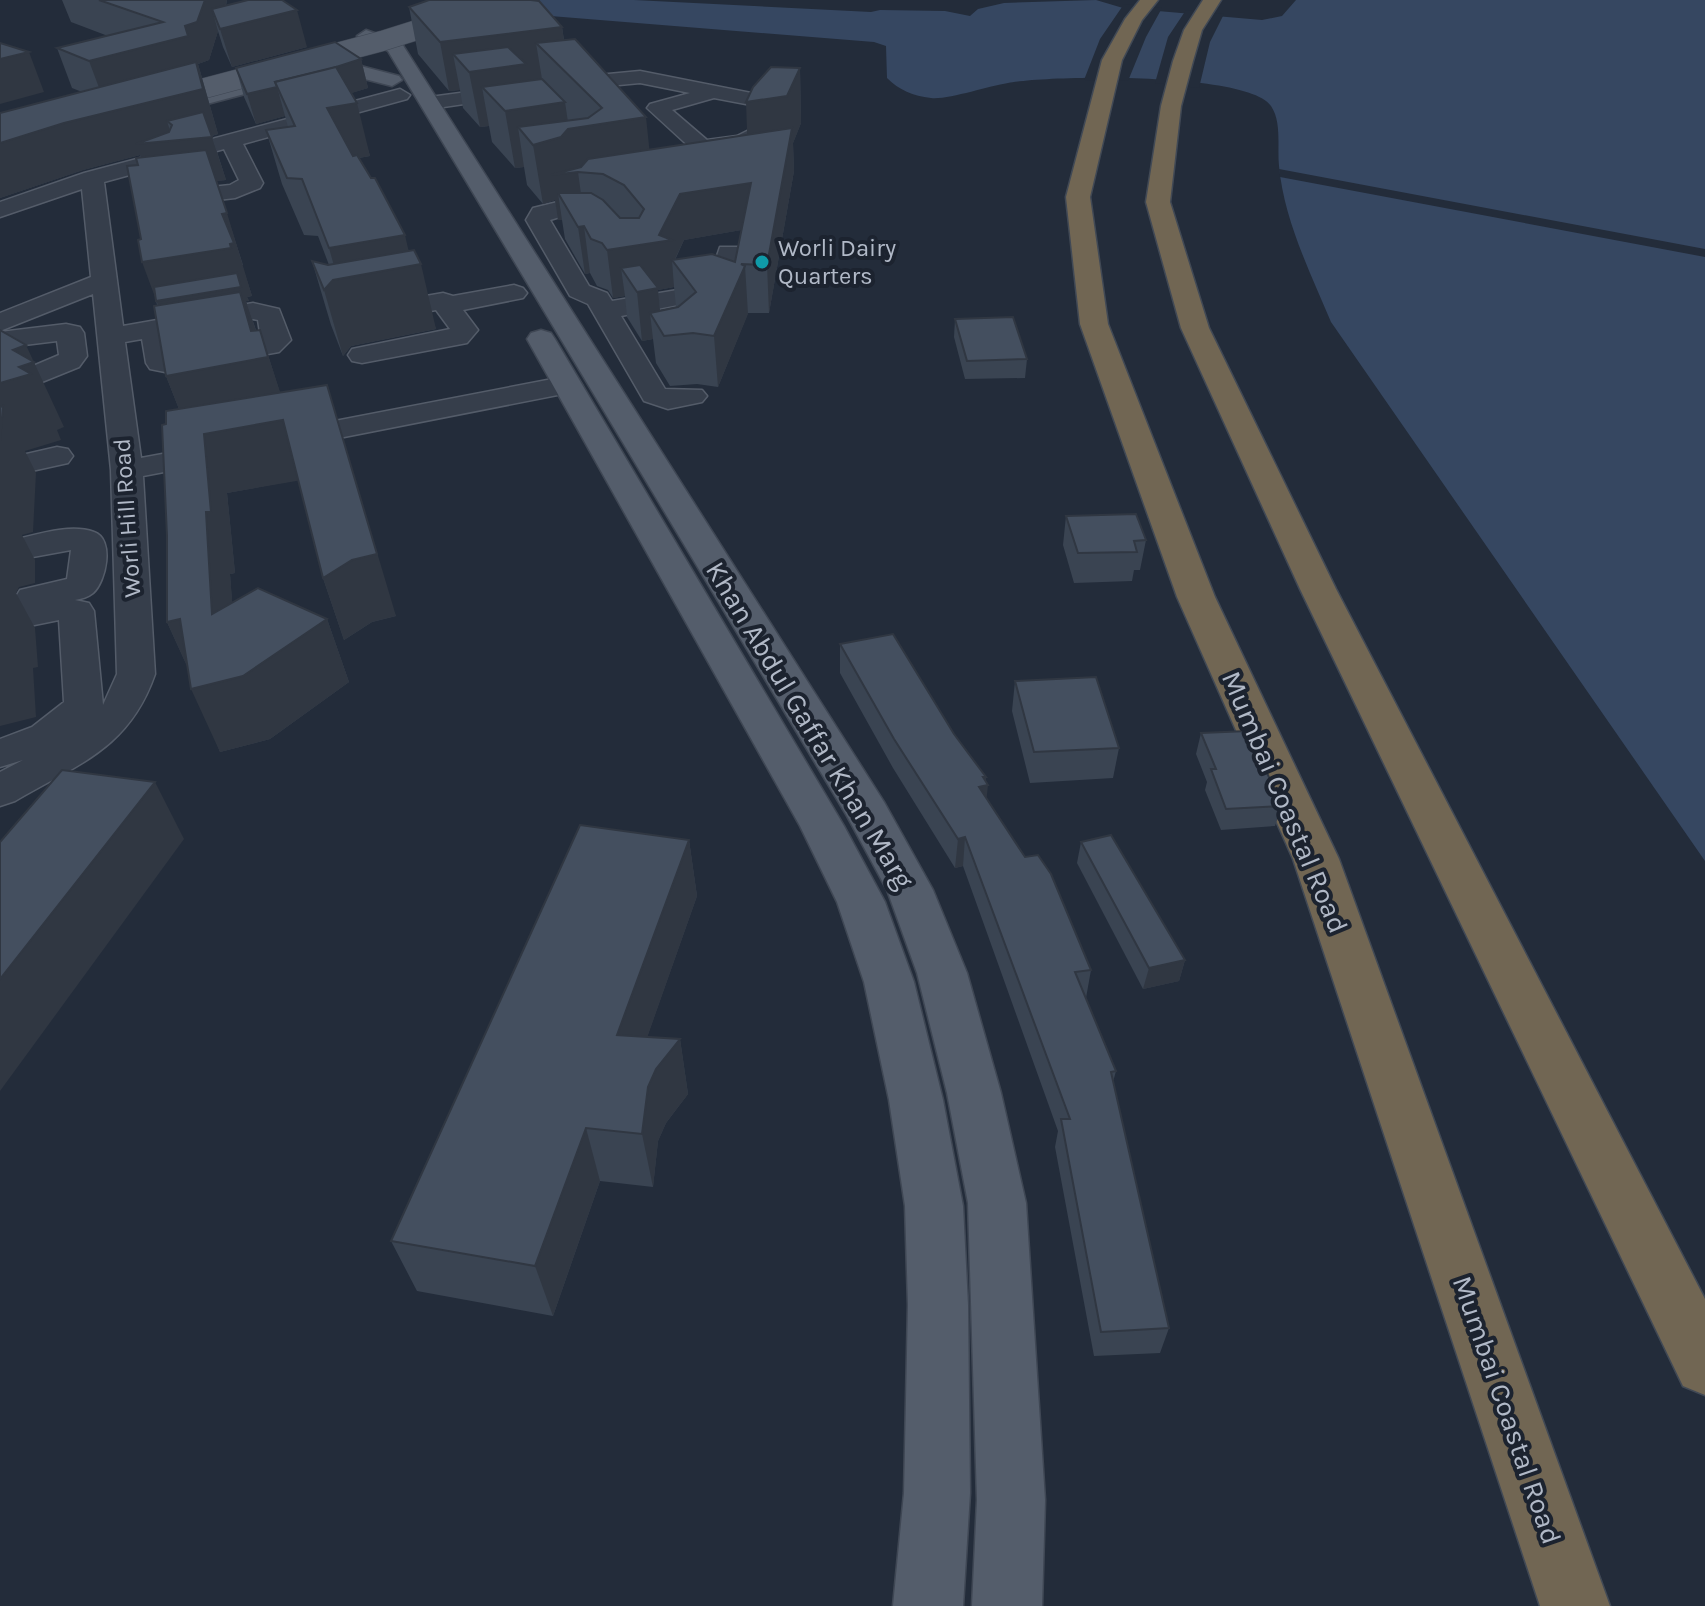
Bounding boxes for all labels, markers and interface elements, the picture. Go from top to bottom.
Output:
place label: Worli Dairy Quarters [778,234,896,290]
marker: Worli Dairy Quarters [753,253,771,271]
street label: Worli Hill Road [107,437,147,599]
street label: Khan Abdul Gaffar Khan Marg [699,555,921,895]
street label: Mumbai Coastal Road [1215,666,1355,938]
street label: Mumbai Coastal Road [1446,1272,1568,1548]

